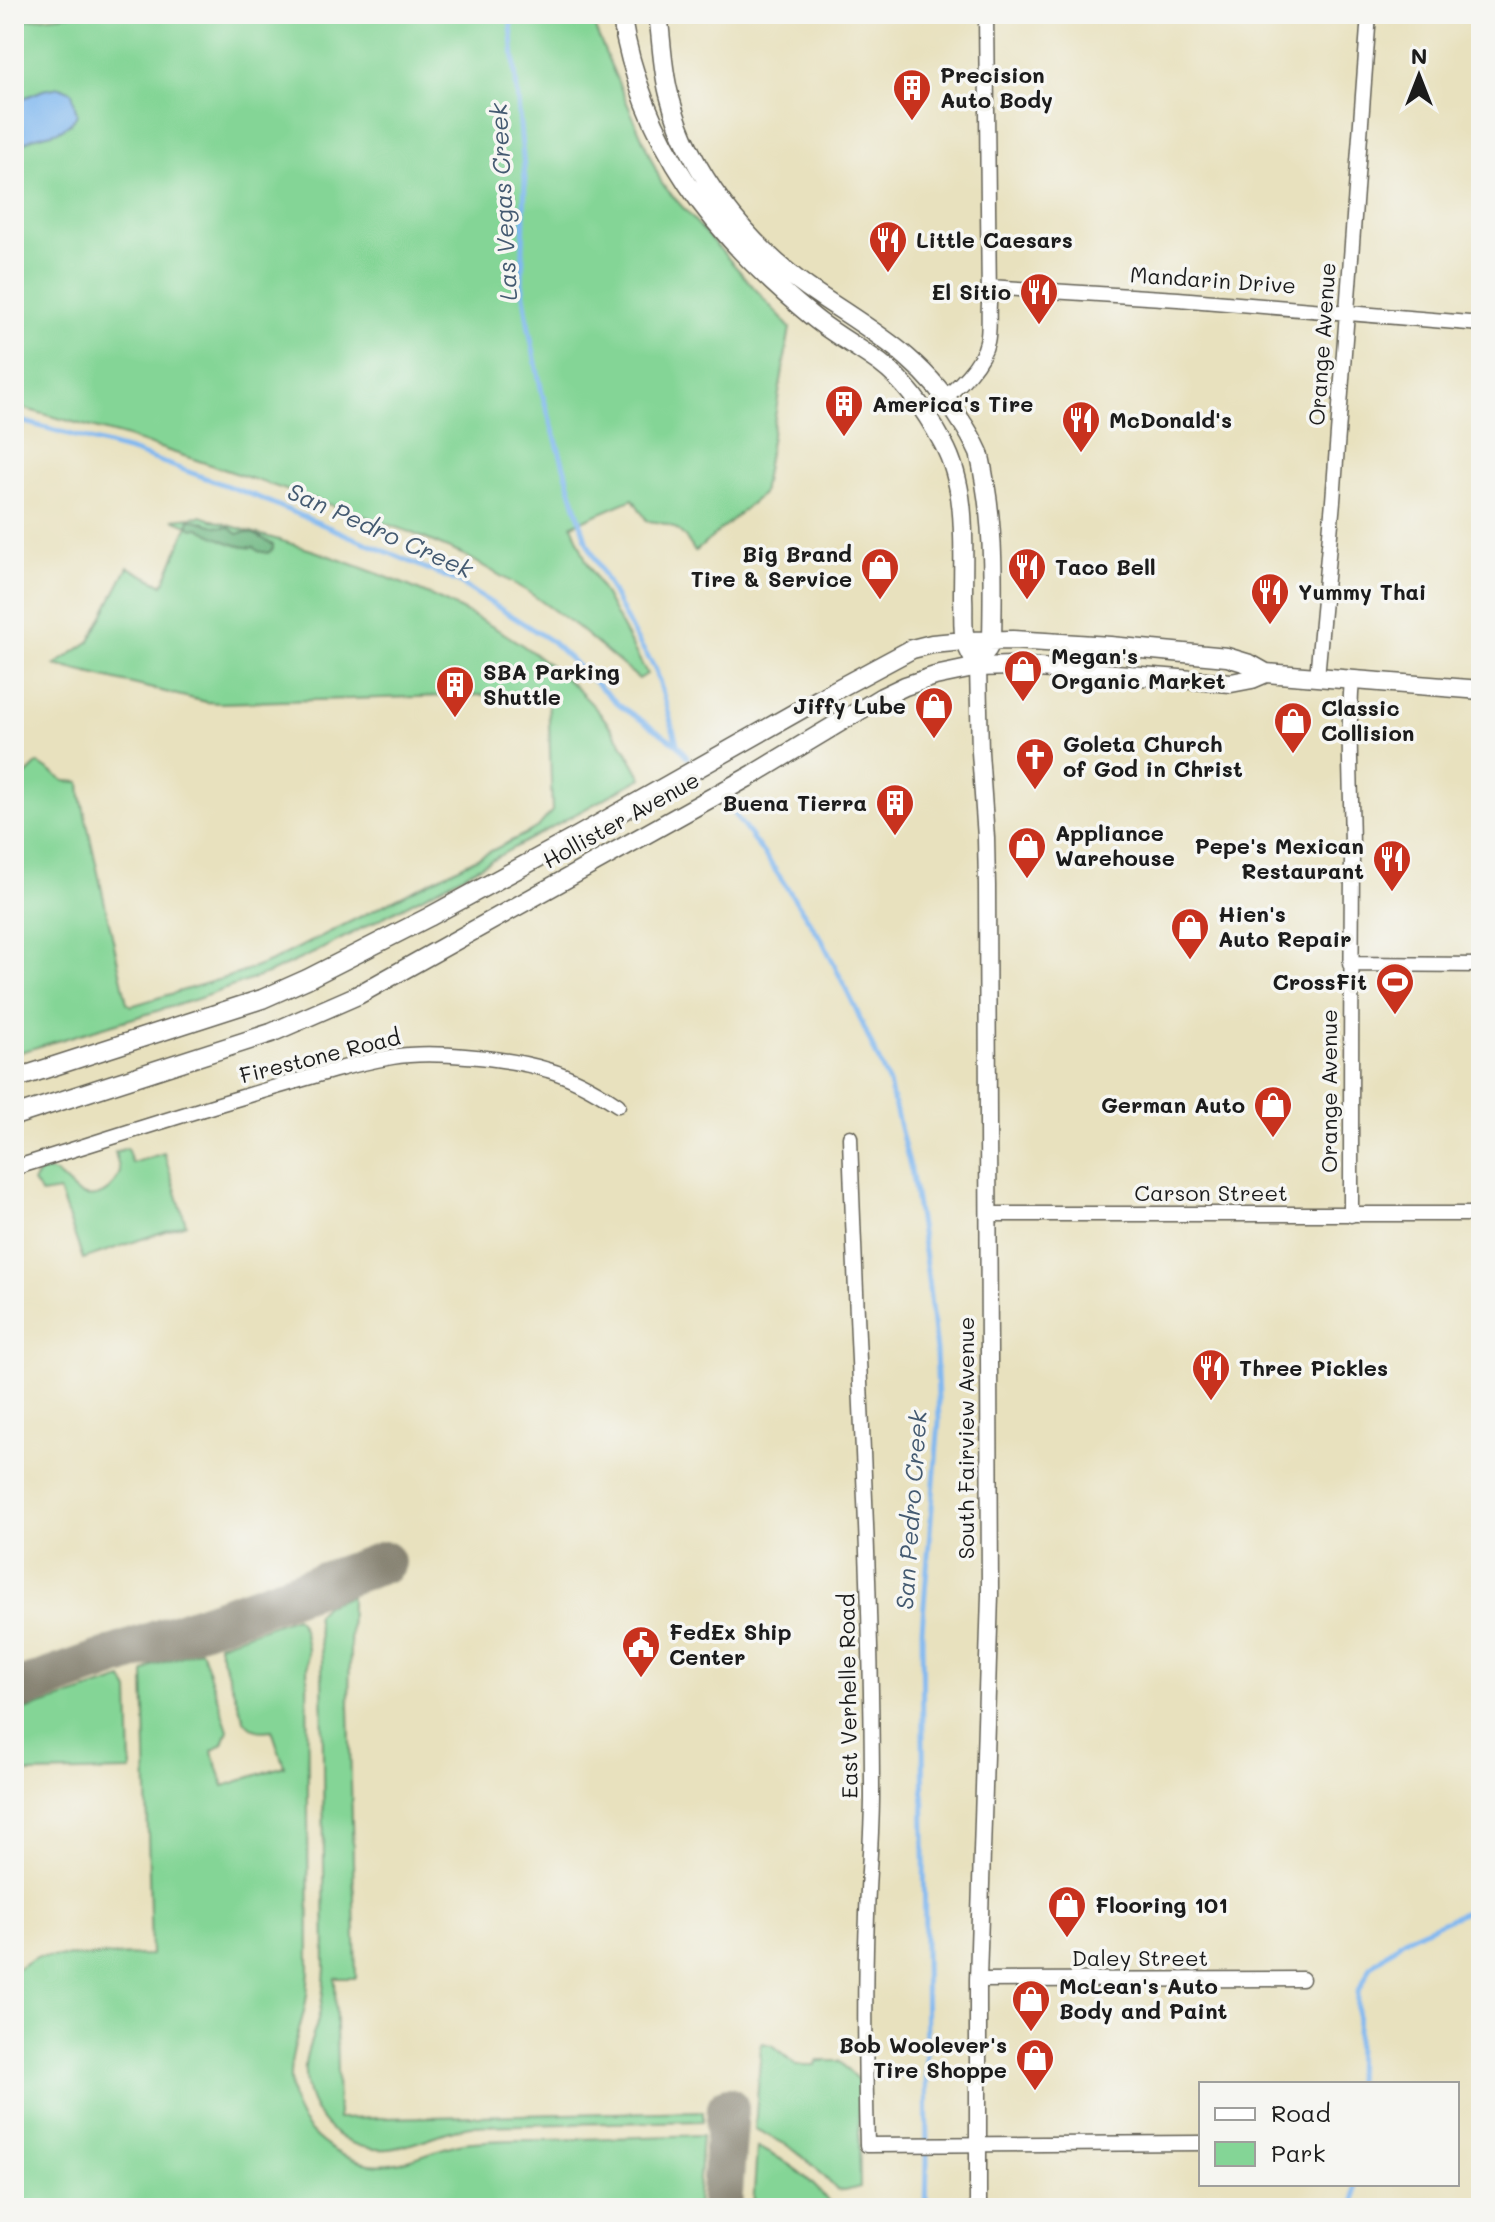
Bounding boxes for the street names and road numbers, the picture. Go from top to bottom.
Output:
street label: Mandarin Drive [1129,259,1297,300]
street label: Orange Avenue [1301,261,1342,427]
street label: Hollister Avenue [537,765,704,875]
street label: Orange Avenue [1314,1009,1343,1173]
street label: Firestone Road [236,1022,403,1090]
street label: Carson Street [1134,1178,1288,1207]
street label: South Fairview Avenue [951,1317,980,1559]
street label: East Verhelle Road [831,1593,864,1799]
street label: Daley Street [1072,1943,1208,1972]

